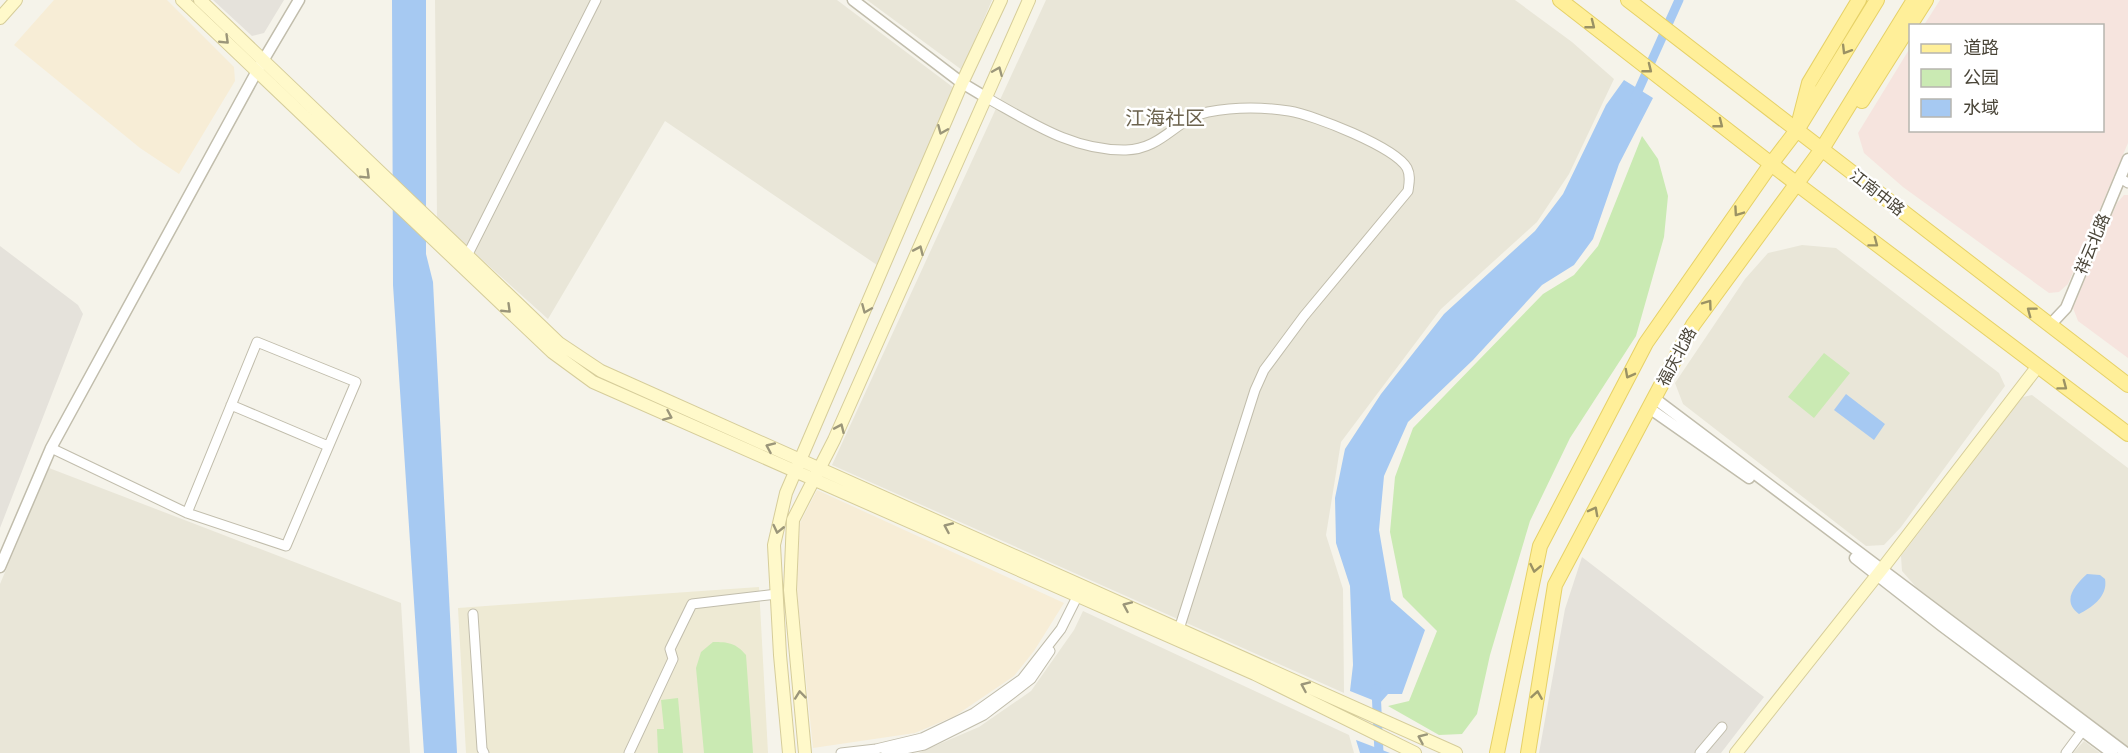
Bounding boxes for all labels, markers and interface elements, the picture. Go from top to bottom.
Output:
one-way arrow [1584,17,1595,28]
legend [1909,24,2104,132]
one-way arrow [217,33,228,44]
text: 道路 [1963,36,1999,60]
one-way arrow [1842,44,1854,54]
one-way arrow [1641,61,1652,72]
text: 公园 [1963,66,1999,90]
one-way arrow [991,67,1003,78]
text: 水域 [1963,96,1999,120]
district label: 江海社区 [1125,105,1205,132]
one-way arrow [1713,117,1724,128]
one-way arrow [937,123,949,134]
street label: 江南中路 [1845,165,1909,221]
one-way arrow [359,168,369,179]
one-way arrow [1734,206,1745,217]
street label: 祥云北路 [2070,210,2116,278]
one-way arrow [1868,235,1879,246]
one-way arrow [912,245,924,256]
one-way arrow [1701,300,1712,311]
one-way arrow [500,302,511,313]
one-way arrow [861,303,873,314]
one-way arrow [2027,307,2038,318]
street label: 福庆北路 [1652,324,1702,390]
one-way arrow [1625,368,1637,379]
one-way arrow [2057,378,2068,389]
one-way arrow [662,408,673,420]
one-way arrow [833,423,845,434]
one-way arrow [766,442,777,454]
one-way arrow [1587,507,1598,518]
one-way arrow [944,522,955,534]
one-way arrow [772,524,785,534]
one-way arrow [1529,563,1542,573]
one-way arrow [1122,601,1133,613]
one-way arrow [1300,681,1311,693]
one-way arrow [794,690,807,699]
one-way arrow [1530,691,1542,700]
one-way arrow [1418,733,1429,745]

